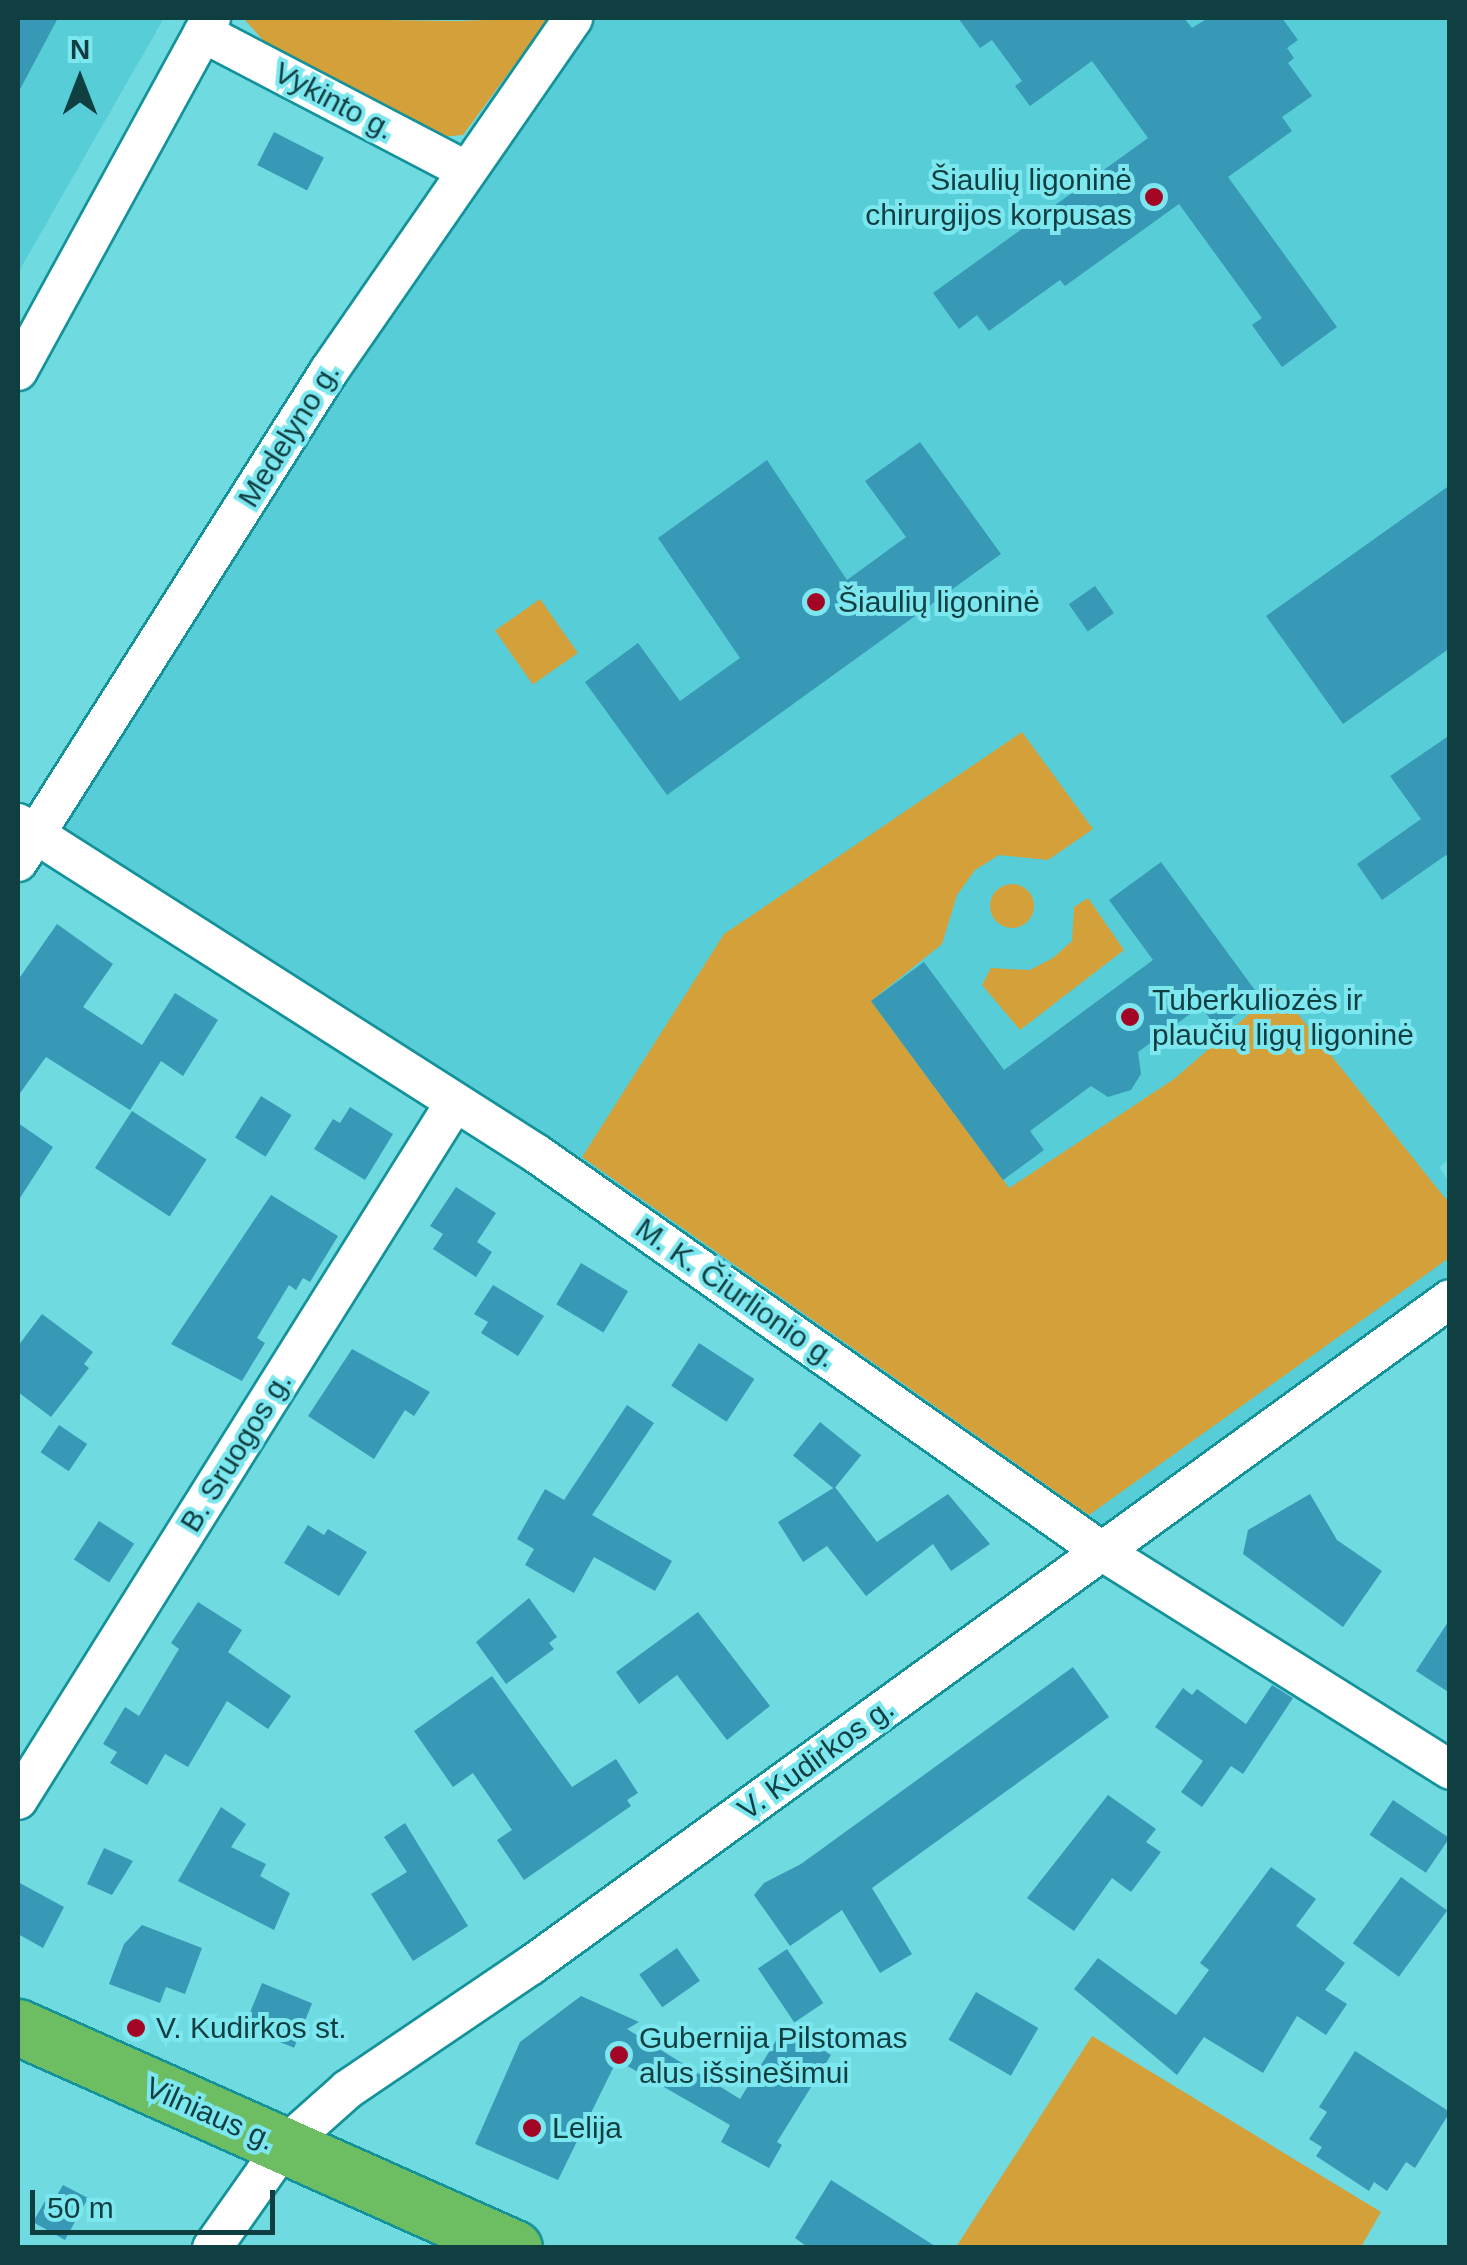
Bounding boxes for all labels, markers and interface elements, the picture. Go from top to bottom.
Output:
north arrow [30,30,130,130]
text: N [70,34,90,65]
street label: Vykinto g. [268,54,400,148]
place label: Šiaulių ligoninė chirurgijos korpusas [865,162,1132,232]
marker: Šiaulių ligoninė chirurgijos korpusas [1141,184,1167,210]
street label: Medelyno g. [230,356,348,514]
place label: Šiaulių ligoninė [838,584,1040,620]
marker: Šiaulių ligoninė [803,589,829,615]
place label: Tuberkuliozės ir plaučių ligų ligoninė [1152,982,1414,1052]
marker: Tuberkuliozės ir plaučių ligų ligoninė [1117,1004,1143,1030]
street label: M. K. Čiurlionio g. [629,1210,843,1376]
street label: B. Sruogos g. [173,1365,299,1539]
street label: V. Kudirkos g. [731,1690,901,1828]
place label: V. Kudirkos st. [156,2010,347,2046]
marker: V. Kudirkos st. [125,2017,147,2039]
place label: Gubernija Pilstomas alus išsinešimui [639,2020,907,2090]
marker: Gubernija Pilstomas alus išsinešimui [608,2044,630,2066]
street label: Vilniaus g. [140,2070,280,2158]
place label: Lelija [552,2110,622,2146]
marker: Lelija [521,2117,543,2139]
scale bar [35,2170,280,2232]
text: 50 m [47,2191,114,2224]

